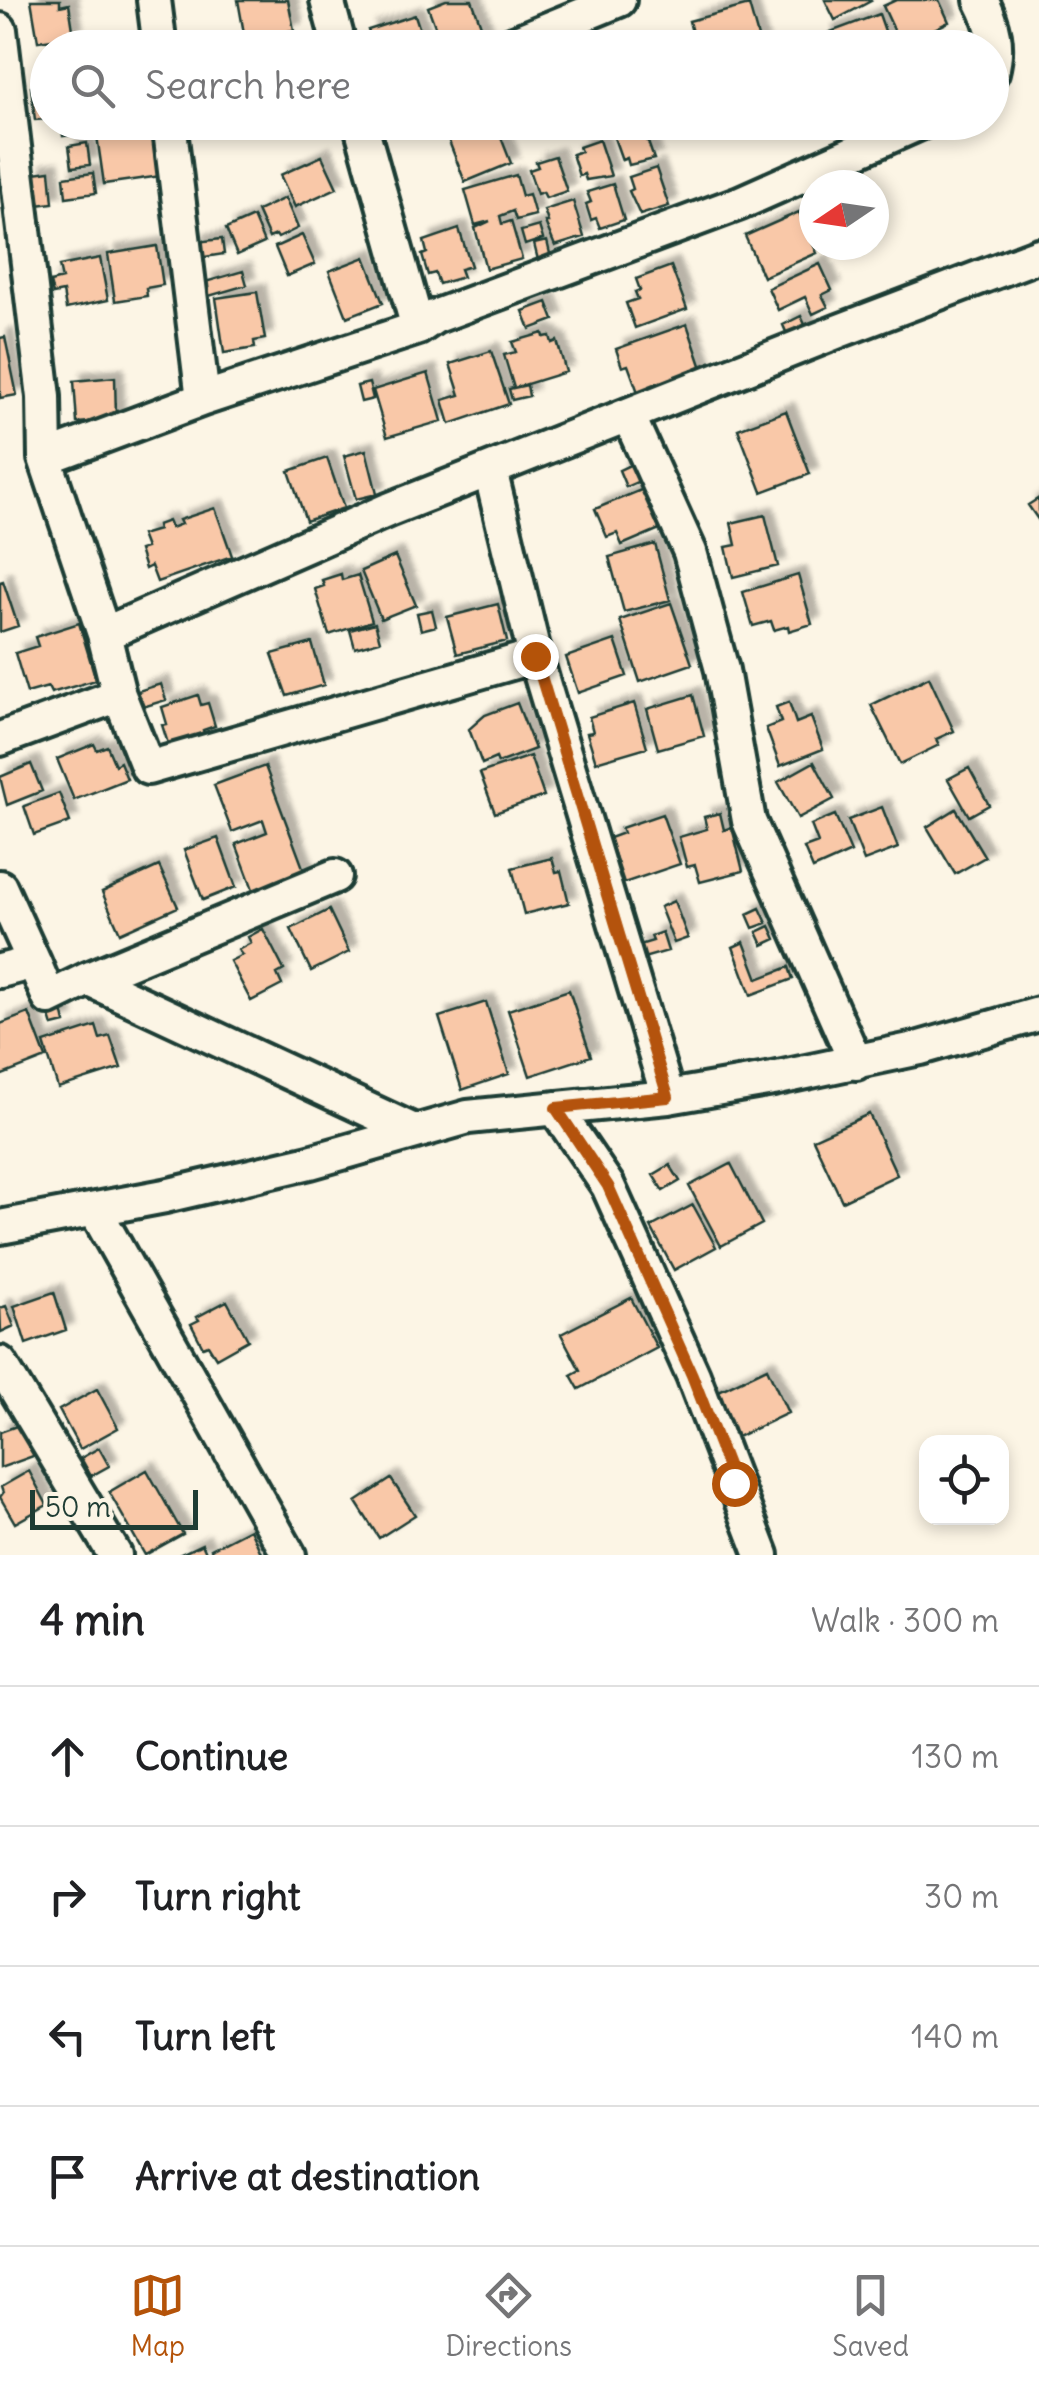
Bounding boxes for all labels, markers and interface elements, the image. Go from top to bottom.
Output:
search box [30,30,1009,140]
icon: search [65,58,120,113]
text: Search here [145,62,351,109]
north arrow [799,170,889,260]
route end [513,634,559,680]
map controls [919,1435,1009,1525]
button: locate [919,1435,1009,1525]
route start [712,1461,758,1507]
scale bar [30,1485,198,1530]
text: 50 m [45,1489,111,1525]
text: 4 min [40,1594,145,1646]
text: Walk · 300 m [811,1600,999,1641]
icon: ahead [40,1729,95,1784]
text: Continue [135,1733,288,1780]
text: 130 m [911,1736,999,1777]
icon: right [40,1869,95,1924]
text: Turn right [135,1873,301,1920]
text: 30 m [924,1876,999,1917]
icon: left [40,2009,95,2064]
text: Turn left [135,2013,275,2060]
text: 140 m [911,2016,999,2057]
icon: arrive [40,2149,95,2204]
text: Arrive at destination [135,2153,480,2200]
tab: Map [130,2268,185,2364]
tab: Directions [445,2268,572,2364]
tab: Saved [832,2268,909,2364]

